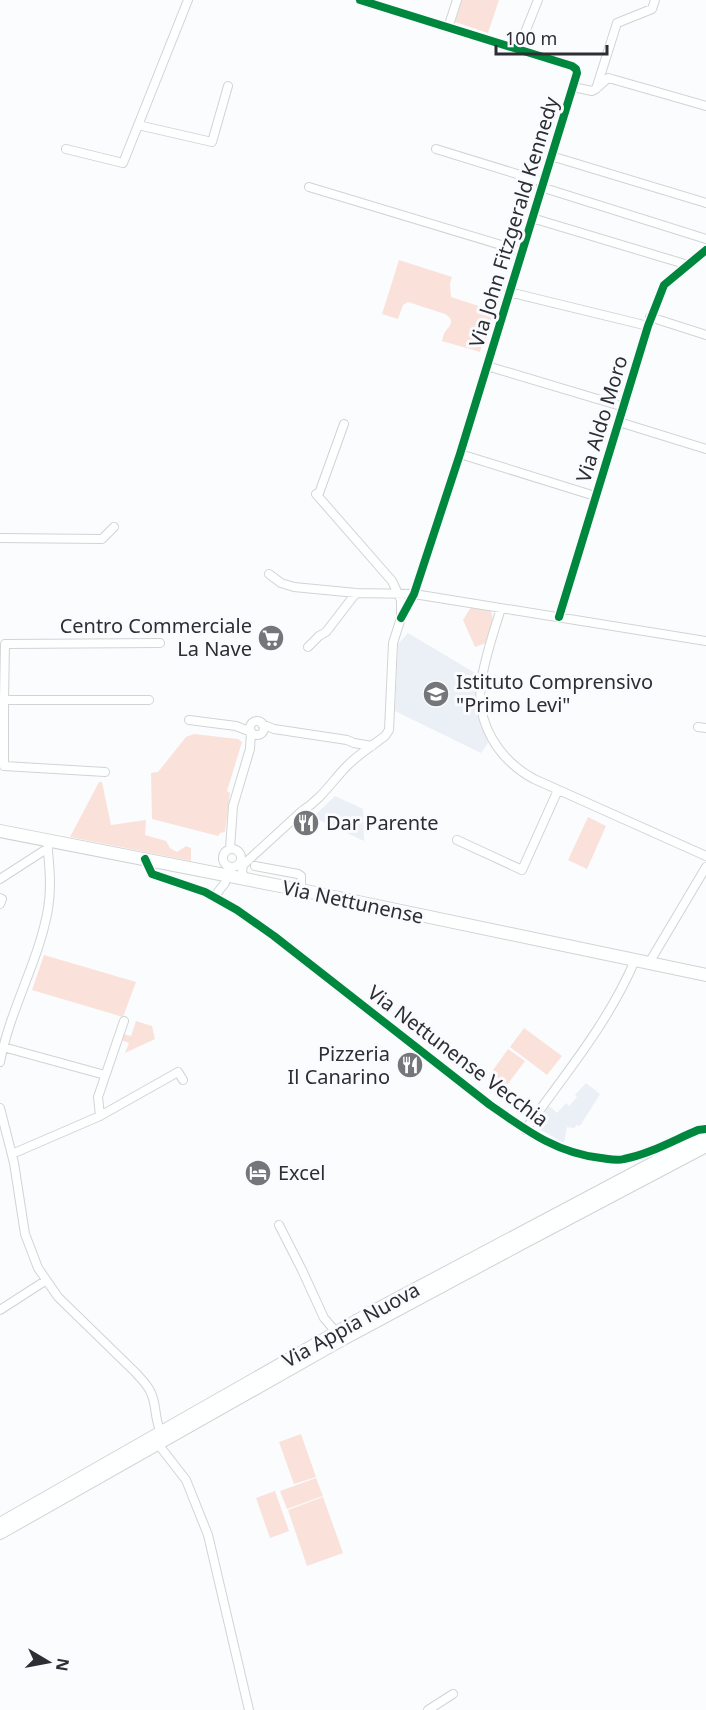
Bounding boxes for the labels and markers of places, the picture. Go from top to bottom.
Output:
place label: Centro Commerciale La Nave [60,612,252,662]
supermarket icon: Centro Commerciale La Nave [256,623,286,653]
place label: Istituto Comprensivo "Primo Levi" [456,668,653,718]
school or university icon: Istituto Comprensivo "Primo Levi" [421,679,451,709]
restaurant icon: Dar Parente [291,808,321,838]
place label: Dar Parente [326,809,439,836]
place label: Pizzeria Il Canarino [288,1040,390,1090]
restaurant icon: Pizzeria Il Canarino [395,1050,425,1080]
hotel icon: Excel [243,1158,273,1188]
place label: Excel [278,1159,325,1186]

